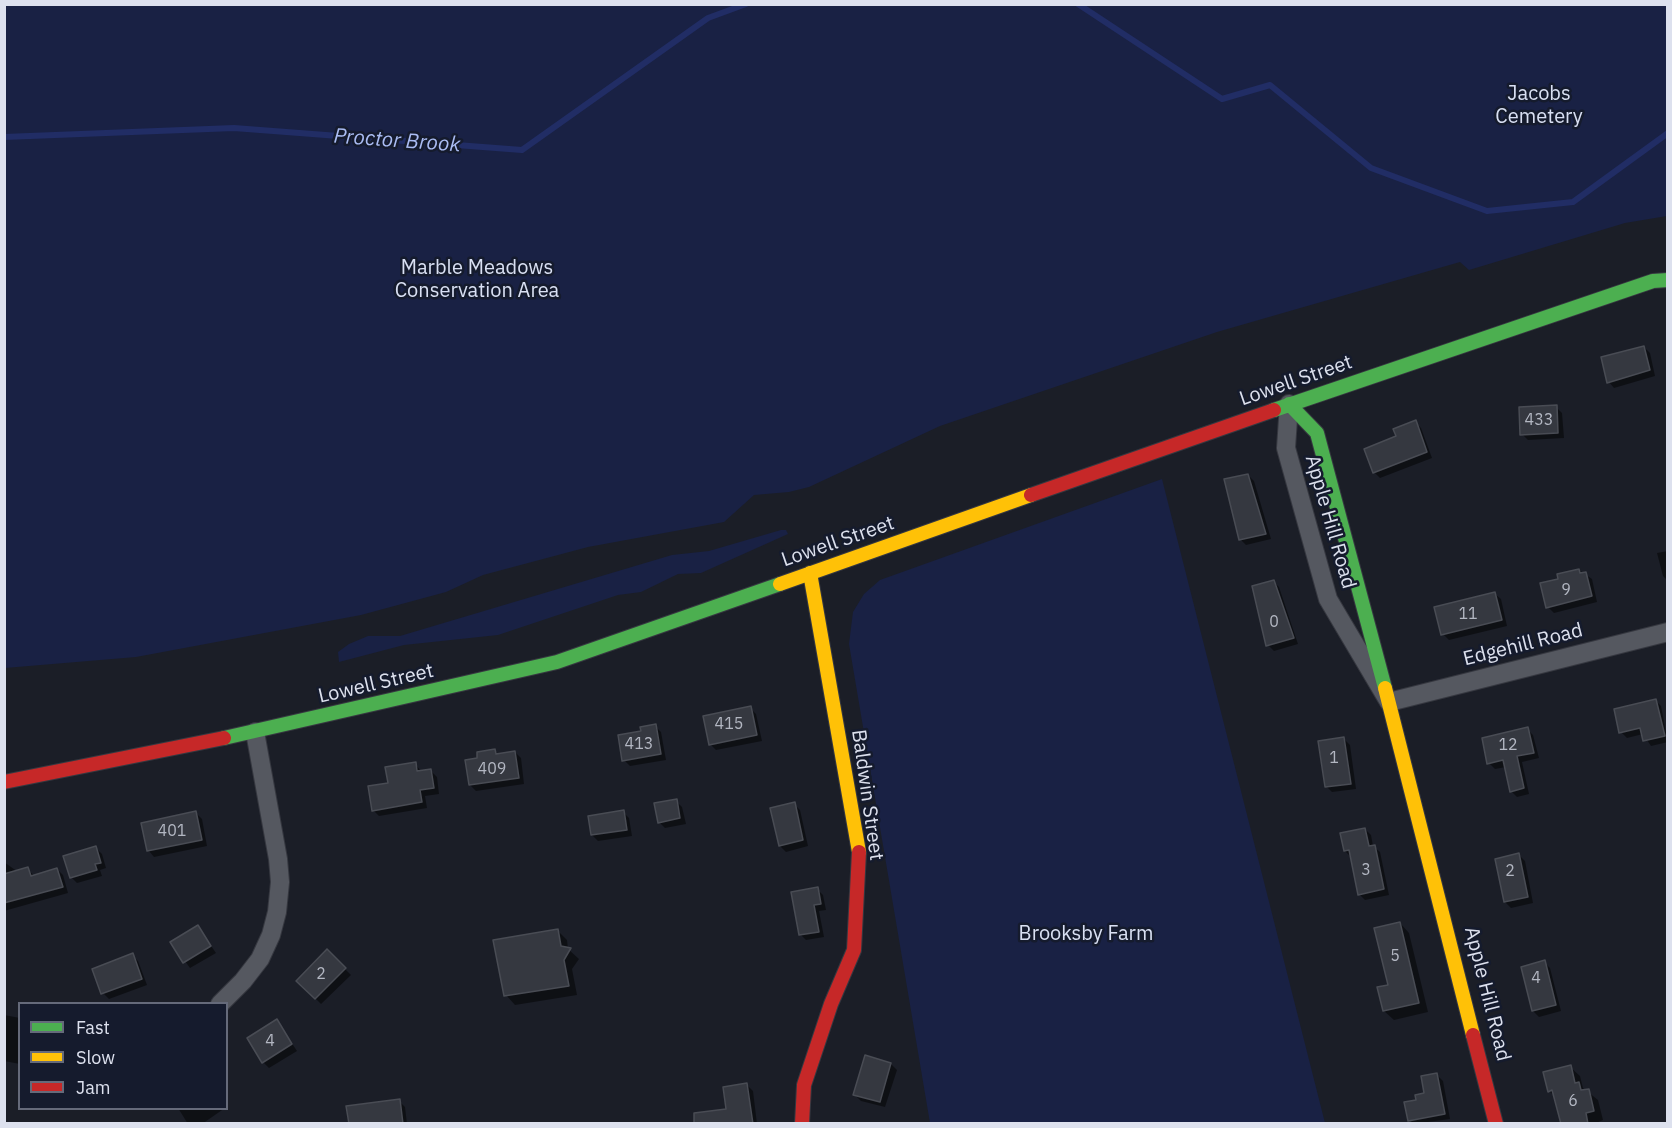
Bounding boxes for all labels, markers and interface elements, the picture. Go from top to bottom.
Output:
park label: Jacobs Cemetery [1495,82,1583,129]
water label: Proctor Brook [333,124,461,158]
park label: Marble Meadows Conservation Area [395,256,559,303]
street label: Lowell Street [1237,351,1355,411]
house number: 433 [1525,410,1553,430]
street label: Apple Hill Road [1299,452,1361,592]
street label: Lowell Street [779,512,897,572]
house number: 9 [1561,580,1571,600]
house number: 11 [1458,604,1478,624]
house number: 0 [1269,612,1279,632]
street label: Edgehill Road [1461,619,1585,671]
street label: Lowell Street [316,659,436,709]
house number: 415 [715,714,743,734]
street label: Baldwin Street [846,728,888,862]
house number: 413 [625,734,653,754]
house number: 12 [1498,735,1518,755]
house number: 1 [1329,748,1339,768]
house number: 409 [478,759,506,779]
house number: 401 [158,821,186,841]
house number: 3 [1361,860,1371,880]
house number: 2 [1505,861,1515,881]
park label: Brooksby Farm [1019,922,1153,946]
street label: Apple Hill Road [1459,924,1515,1064]
house number: 5 [1390,946,1400,966]
house number: 2 [316,964,326,984]
house number: 4 [1531,968,1541,988]
legend [18,1002,228,1110]
text: Fast [76,1016,110,1039]
house number: 4 [265,1031,275,1051]
text: Slow [76,1046,115,1069]
text: Jam [76,1076,111,1099]
house number: 6 [1568,1091,1578,1111]

